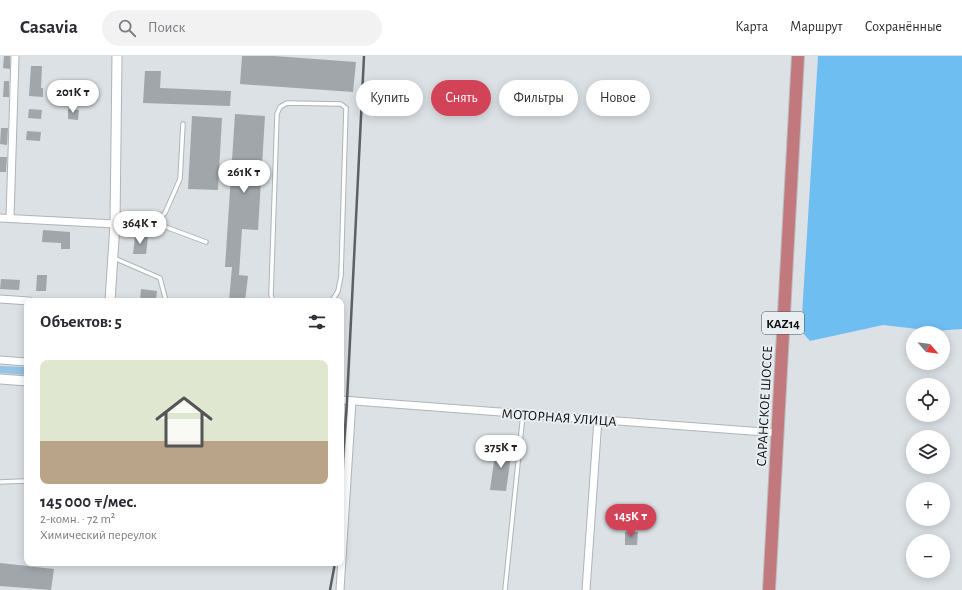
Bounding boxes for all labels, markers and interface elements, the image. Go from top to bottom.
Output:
search box [102,10,382,46]
icon: search [116,17,138,39]
text: Casavia [20,18,78,37]
text: Поиск [148,20,185,35]
text: Карта [735,20,768,34]
text: Маршрут [790,20,843,34]
text: Сохранённые [865,20,942,34]
pin: 201K ₸ [40,80,106,114]
chip: Купить [356,80,423,116]
chip: Снять [431,80,491,116]
chip: Фильтры [499,80,578,116]
chip: Новое [586,80,650,116]
text: 201K ₸ [56,86,90,99]
pin: 261K ₸ [211,160,277,194]
text: 261K ₸ [227,166,261,179]
pin: 364K ₸ [107,211,173,245]
text: 364K ₸ [122,217,158,230]
icon: filters [306,311,328,333]
road number: KAZ14 [762,312,804,334]
text: Объектов: 5 [40,313,122,330]
north arrow [906,326,950,370]
map controls [906,326,950,578]
street label: САРАНСКОЕ ШОССЕ [755,345,775,467]
button: locate [906,378,950,422]
icon: home [148,386,220,458]
street label: МОТОРНАЯ УЛИЦА [501,407,617,429]
button: layers [906,430,950,474]
pin: 375K ₸ [468,435,534,469]
text: 375K ₸ [484,441,518,454]
button: + [906,482,950,526]
text: 145 000 ₸/мес. [40,493,137,510]
pin: 145K ₸ [598,504,664,538]
text: 145K ₸ [614,510,648,523]
text: 2-комн. · 72 m² [40,513,115,526]
text: Химический переулок [40,529,157,542]
button: − [906,534,950,578]

